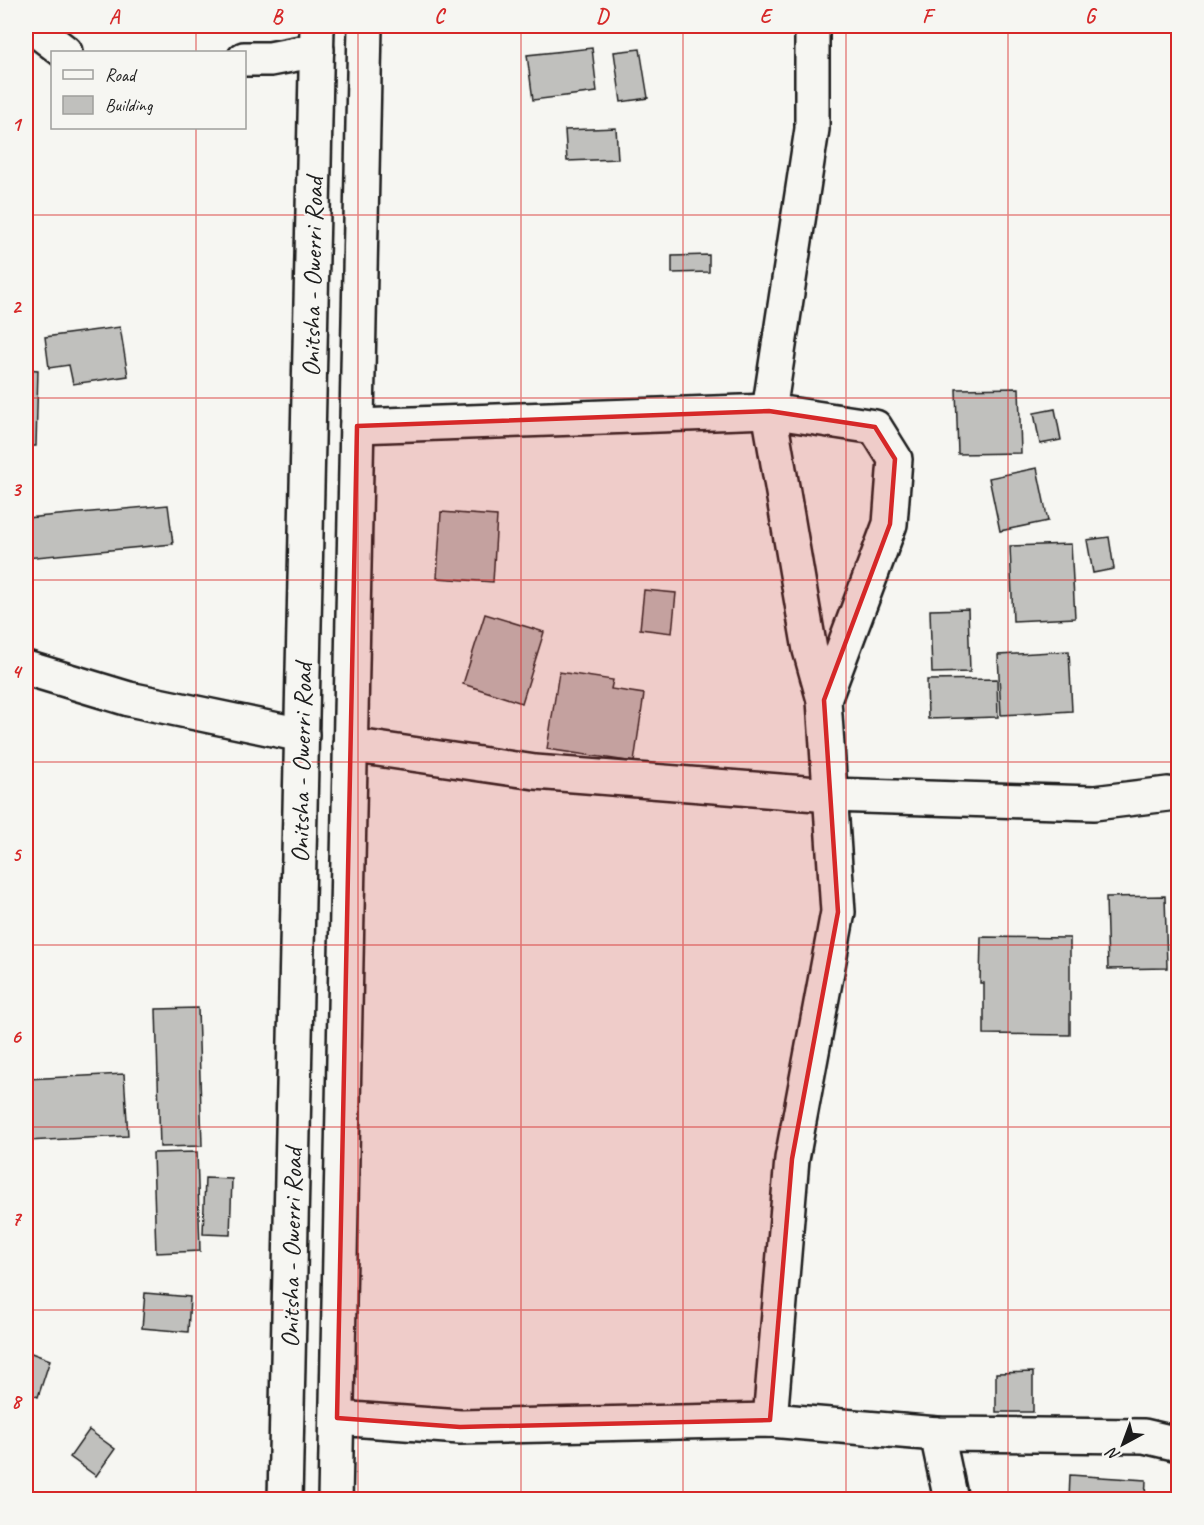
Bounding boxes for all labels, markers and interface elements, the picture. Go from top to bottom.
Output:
text: A [109,4,121,29]
text: B [272,4,284,29]
text: C [434,4,446,29]
text: D [596,4,610,29]
text: E [760,4,774,29]
text: F [922,4,936,29]
text: G [1085,4,1098,29]
legend [51,51,246,129]
text: Road [105,64,138,86]
text: Building [105,94,154,116]
text: 1 [12,112,23,137]
street label: Onitsha - Owerri Road [294,173,331,377]
text: 2 [12,294,23,319]
text: 3 [12,477,23,502]
text: 4 [12,659,24,684]
street label: Onitsha - Owerri Road [283,659,320,863]
text: 5 [12,842,23,867]
text: 6 [11,1024,22,1049]
street label: Onitsha - Owerri Road [273,1144,310,1348]
text: 7 [12,1206,23,1231]
text: 8 [12,1389,24,1414]
north arrow [1093,1414,1153,1474]
text: N [1101,1442,1124,1465]

